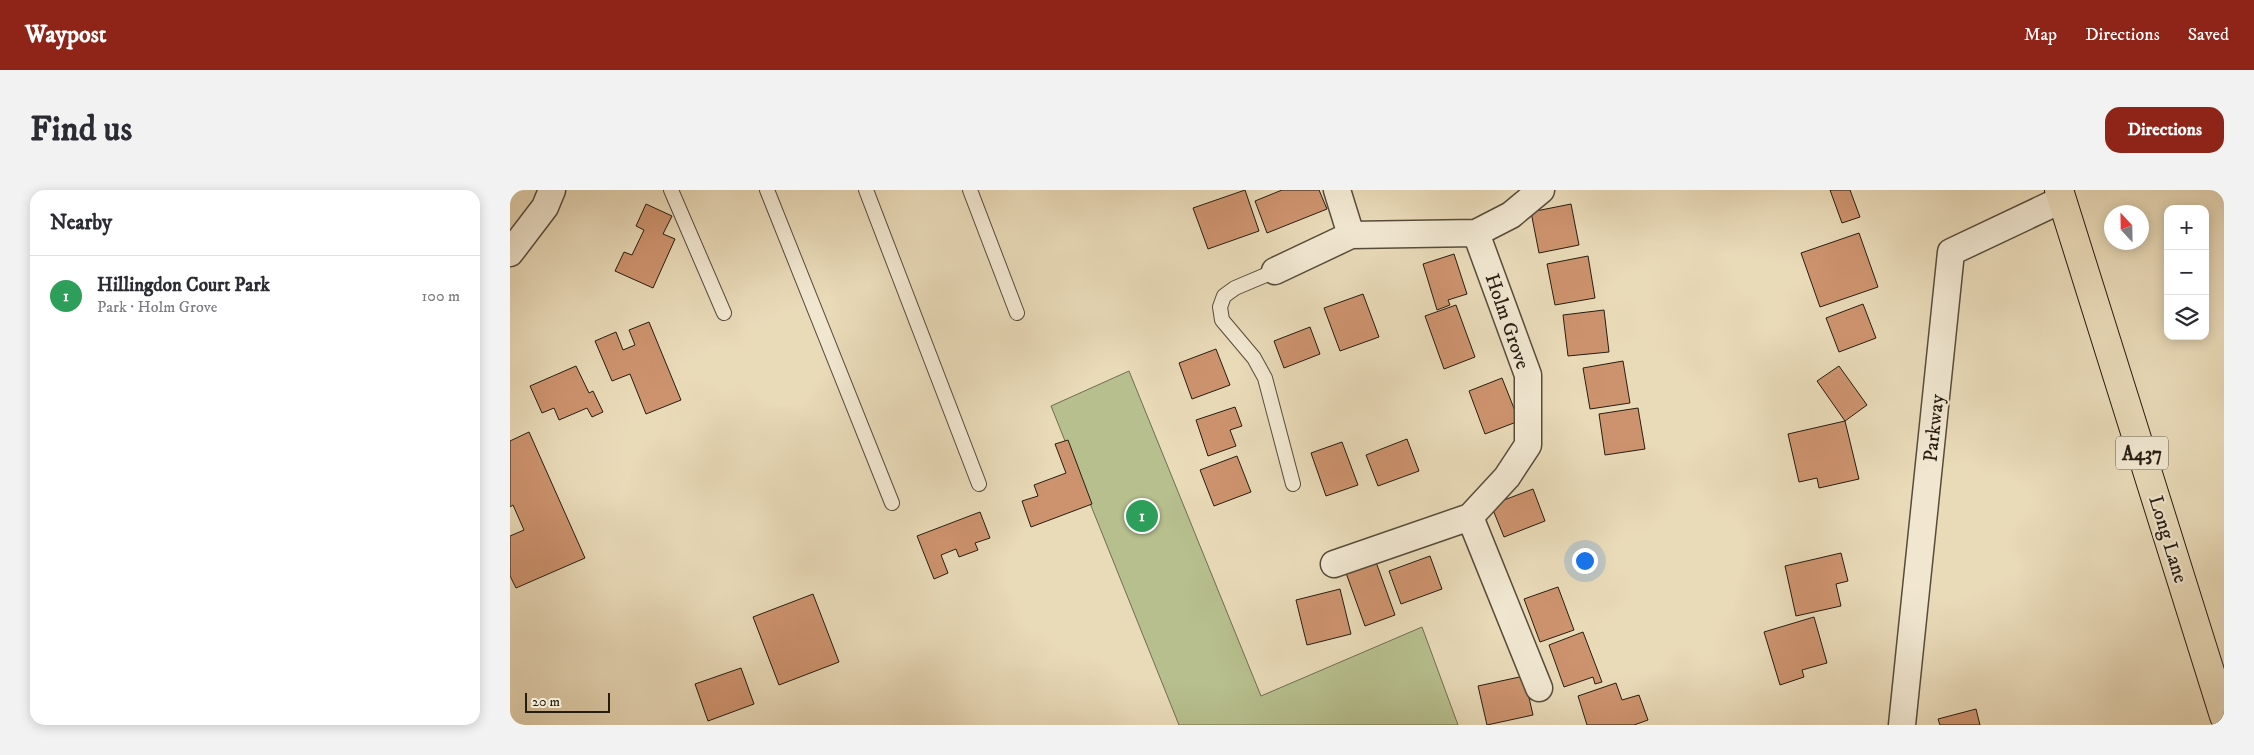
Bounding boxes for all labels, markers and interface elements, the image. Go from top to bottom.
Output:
text: Waypost [25,20,106,50]
text: Map [2024,24,2057,46]
text: Directions [2085,24,2160,46]
text: Saved [2188,24,2229,46]
button: Directions [2105,107,2224,153]
text: Find us [30,108,132,152]
north arrow [2104,205,2149,250]
map controls [2164,205,2209,340]
button: + [2164,205,2209,250]
text: Nearby [50,210,112,236]
button: − [2164,250,2209,295]
street label: Holm Grove [1479,270,1535,373]
text: Hillingdon Court Park [97,274,270,297]
text: 1 [63,286,69,306]
text: 100 m [422,286,460,306]
button: layers [2164,295,2209,340]
text: Park · Holm Grove [97,297,217,317]
street label: Parkway [1919,393,1951,463]
road number: A437 [2116,437,2168,470]
street label: Long Lane [2142,493,2193,586]
pin: 1 [1126,497,1158,535]
your location [1572,548,1598,574]
scale bar [525,690,610,713]
text: 20 m [532,693,560,711]

